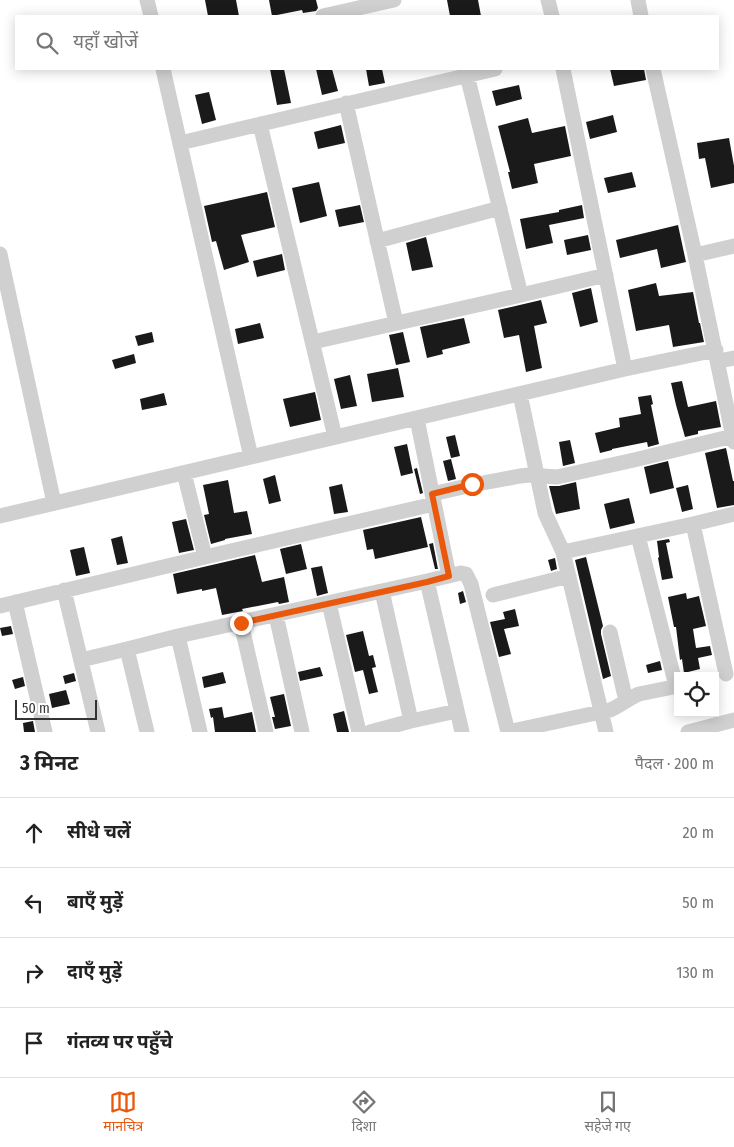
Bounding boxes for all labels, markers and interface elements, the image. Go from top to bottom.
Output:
search box [15,15,719,70]
icon: search [33,29,61,57]
text: यहाँ खोजें [73,30,138,53]
route start [461,473,484,496]
route end [230,612,253,635]
map controls [674,672,719,717]
button: locate [674,672,719,717]
scale bar [15,697,98,720]
text: 50 m [22,700,50,717]
text: 3 मिनट [20,750,78,776]
text: पैदल · 200 m [635,754,714,773]
icon: ahead [20,819,48,847]
text: सीधे चलें [67,820,131,843]
text: 20 m [683,823,714,842]
icon: left [20,889,48,917]
text: बाएँ मुड़ें [67,890,123,913]
text: 50 m [682,893,714,912]
icon: right [20,959,48,987]
text: दाएँ मुड़ें [67,960,122,983]
text: 130 m [676,963,714,982]
icon: arrive [20,1029,48,1057]
text: गंतव्य पर पहुँचे [67,1030,173,1053]
tab: मानचित्र [103,1088,143,1137]
tab: दिशा [350,1088,378,1137]
tab: सहेजे गए [585,1088,631,1137]

